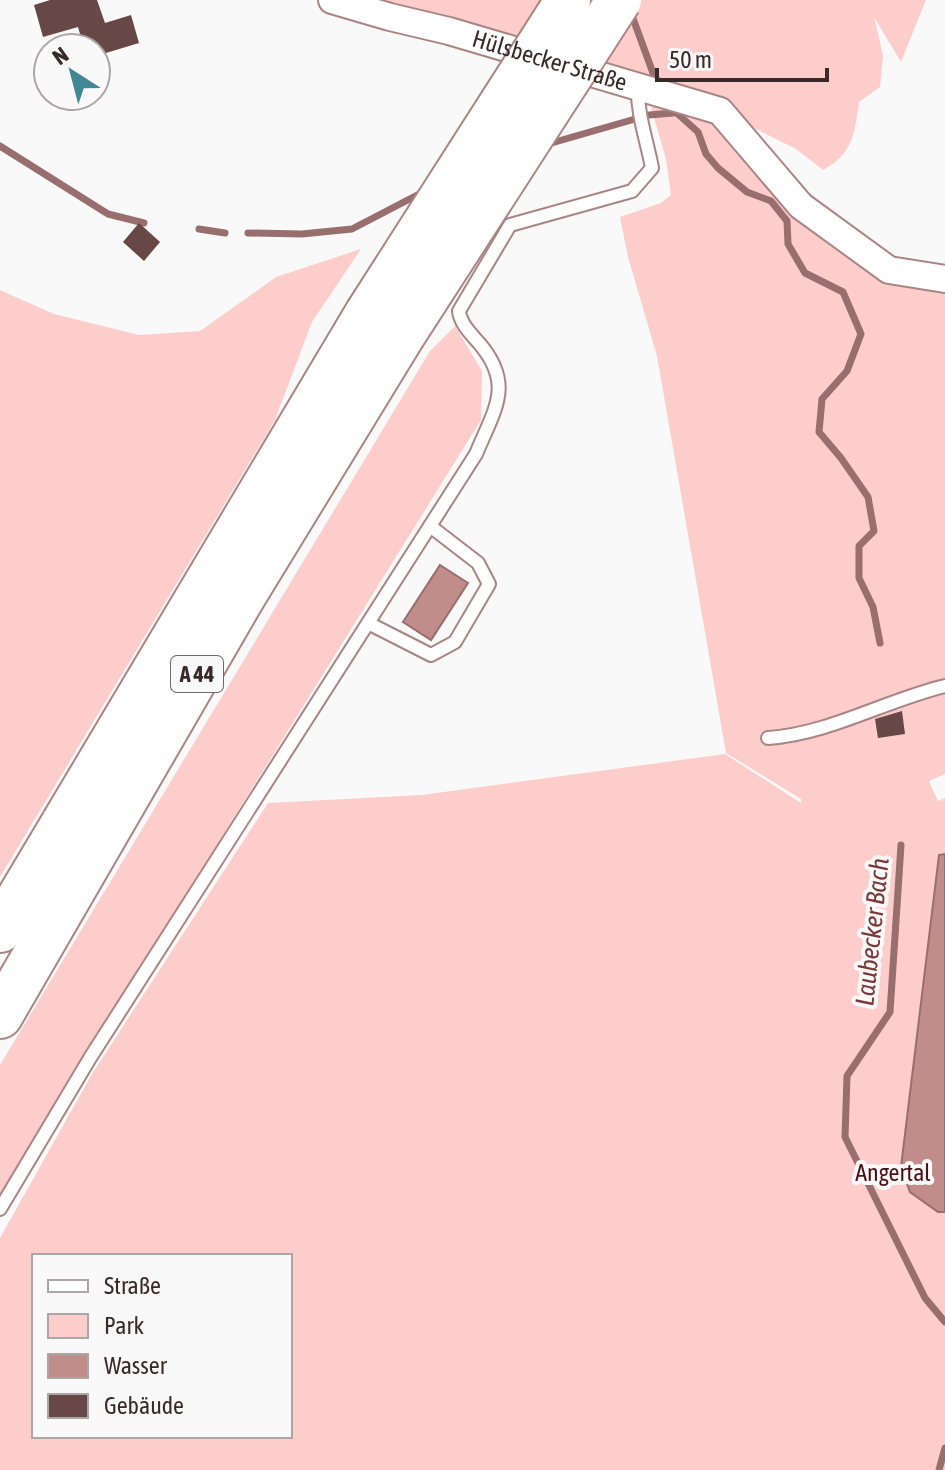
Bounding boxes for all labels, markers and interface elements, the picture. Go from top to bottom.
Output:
street label: Hülsbecker Straße [469,25,630,96]
north arrow [32,32,112,112]
scale bar [657,32,827,82]
text: N [47,41,73,70]
text: 50 m [669,46,712,73]
road number: A 44 [171,656,223,692]
water label: Laubecker Bach [849,856,895,1007]
park label: Angertal [855,1159,931,1186]
legend [32,1254,292,1438]
text: Straße [104,1272,161,1299]
text: Park [104,1312,145,1339]
text: Wasser [104,1352,168,1379]
text: Gebäude [104,1392,184,1419]

